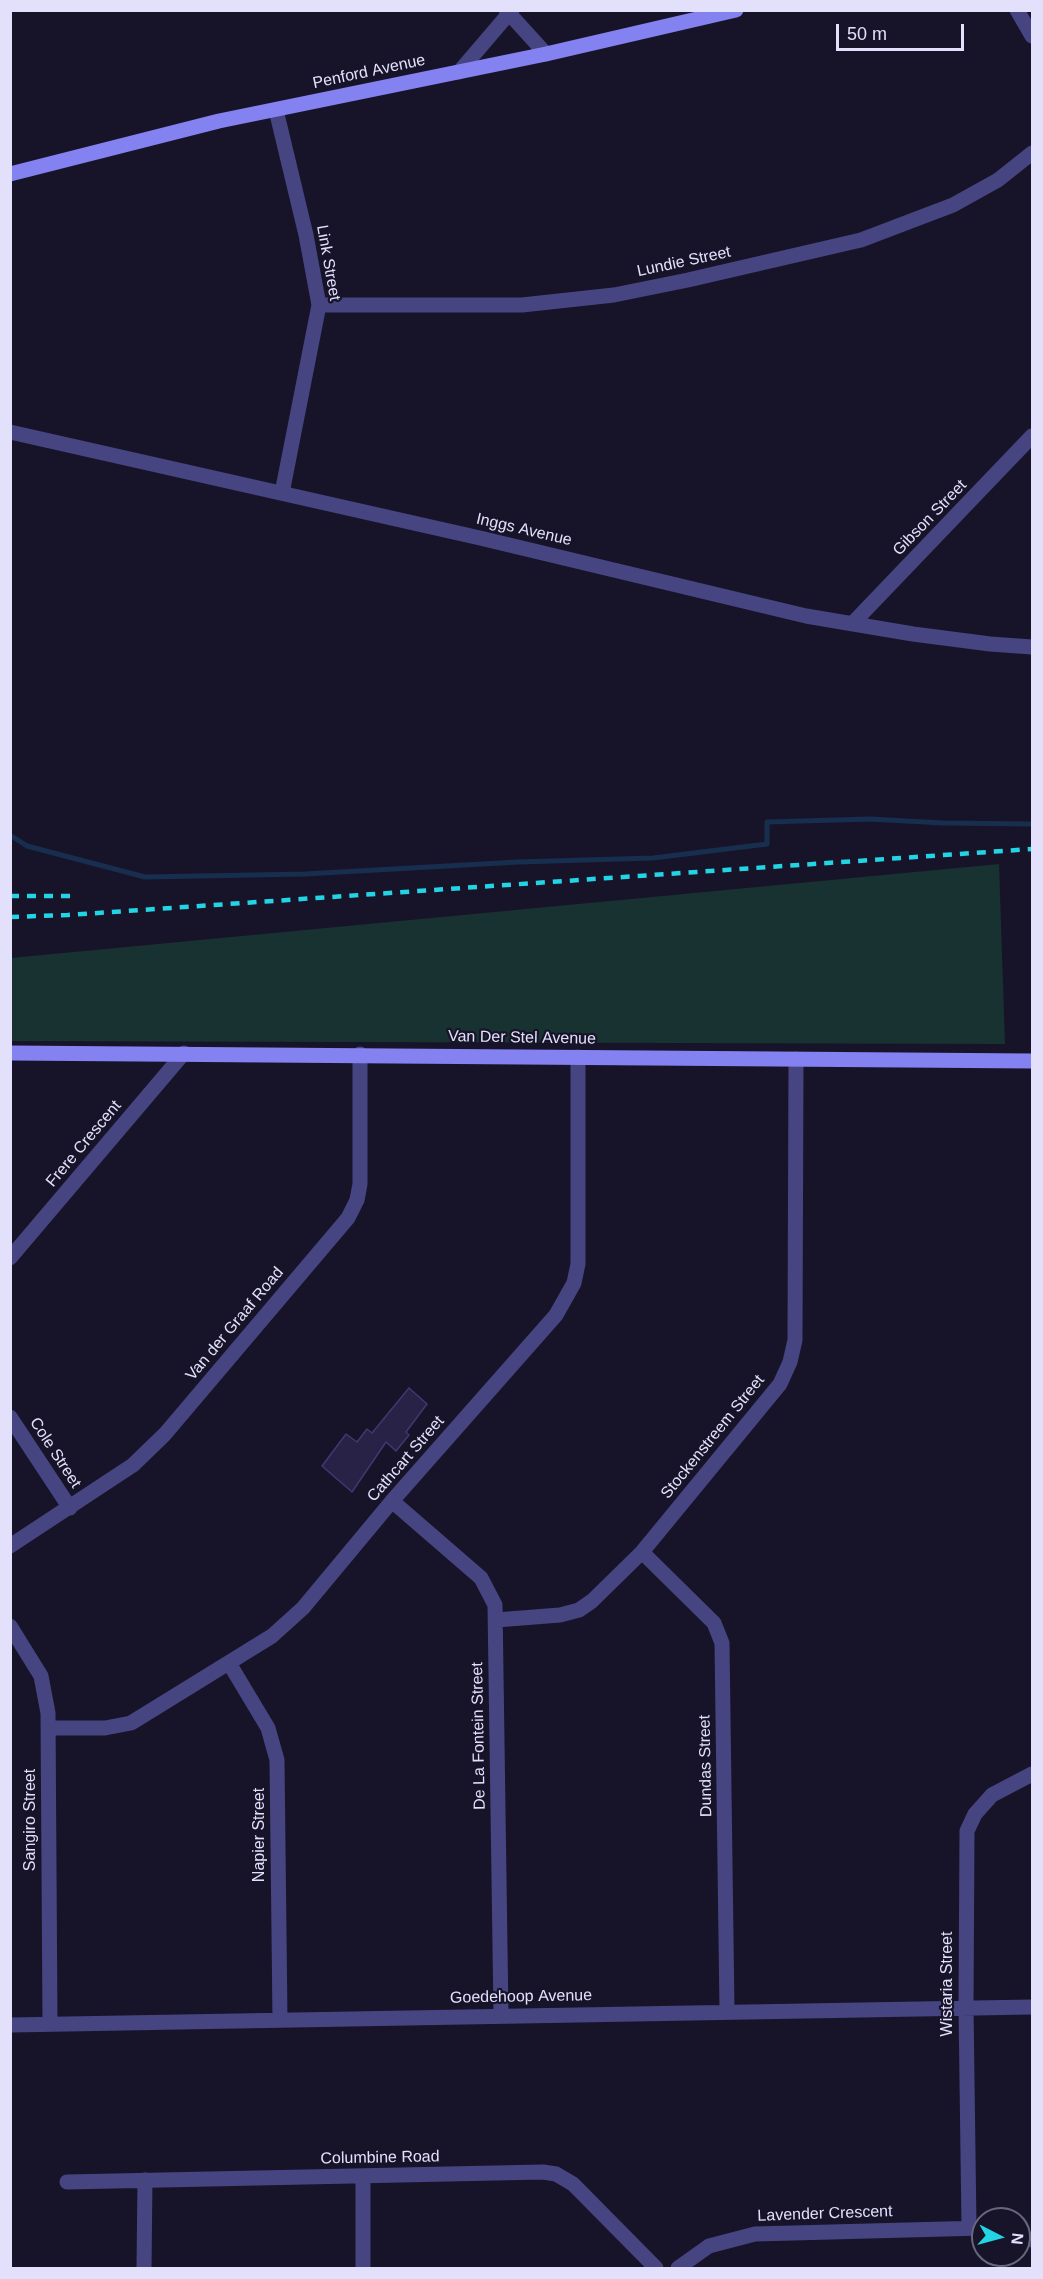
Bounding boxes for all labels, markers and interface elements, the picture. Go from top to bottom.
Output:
scale bar [839,12,966,50]
text: 50 m [847,24,887,44]
street label: Penford Avenue [311,51,427,93]
street label: Link Street [312,224,344,302]
street label: Lundie Street [635,243,733,281]
street label: Gibson Street [889,476,971,560]
street label: Inggs Avenue [474,510,574,550]
street label: Van Der Stel Avenue [448,1027,596,1049]
street label: Frere Crescent [42,1097,126,1191]
street label: Van der Graaf Road [182,1263,288,1385]
street label: Stockenstreem Street [657,1371,769,1503]
street label: Cathcart Street [363,1412,449,1506]
street label: Cole Street [25,1414,85,1492]
street label: De La Fontein Street [468,1662,490,1810]
street label: Dundas Street [696,1715,716,1817]
street label: Sangiro Street [21,1769,41,1871]
street label: Napier Street [250,1788,270,1882]
street label: Wistaria Street [938,1932,958,2036]
street label: Goedehoop Avenue [450,1986,592,2008]
street label: Columbine Road [320,2147,440,2169]
street label: Lavender Crescent [757,2202,893,2226]
north arrow [971,2207,1031,2267]
text: N [1008,2232,1026,2245]

